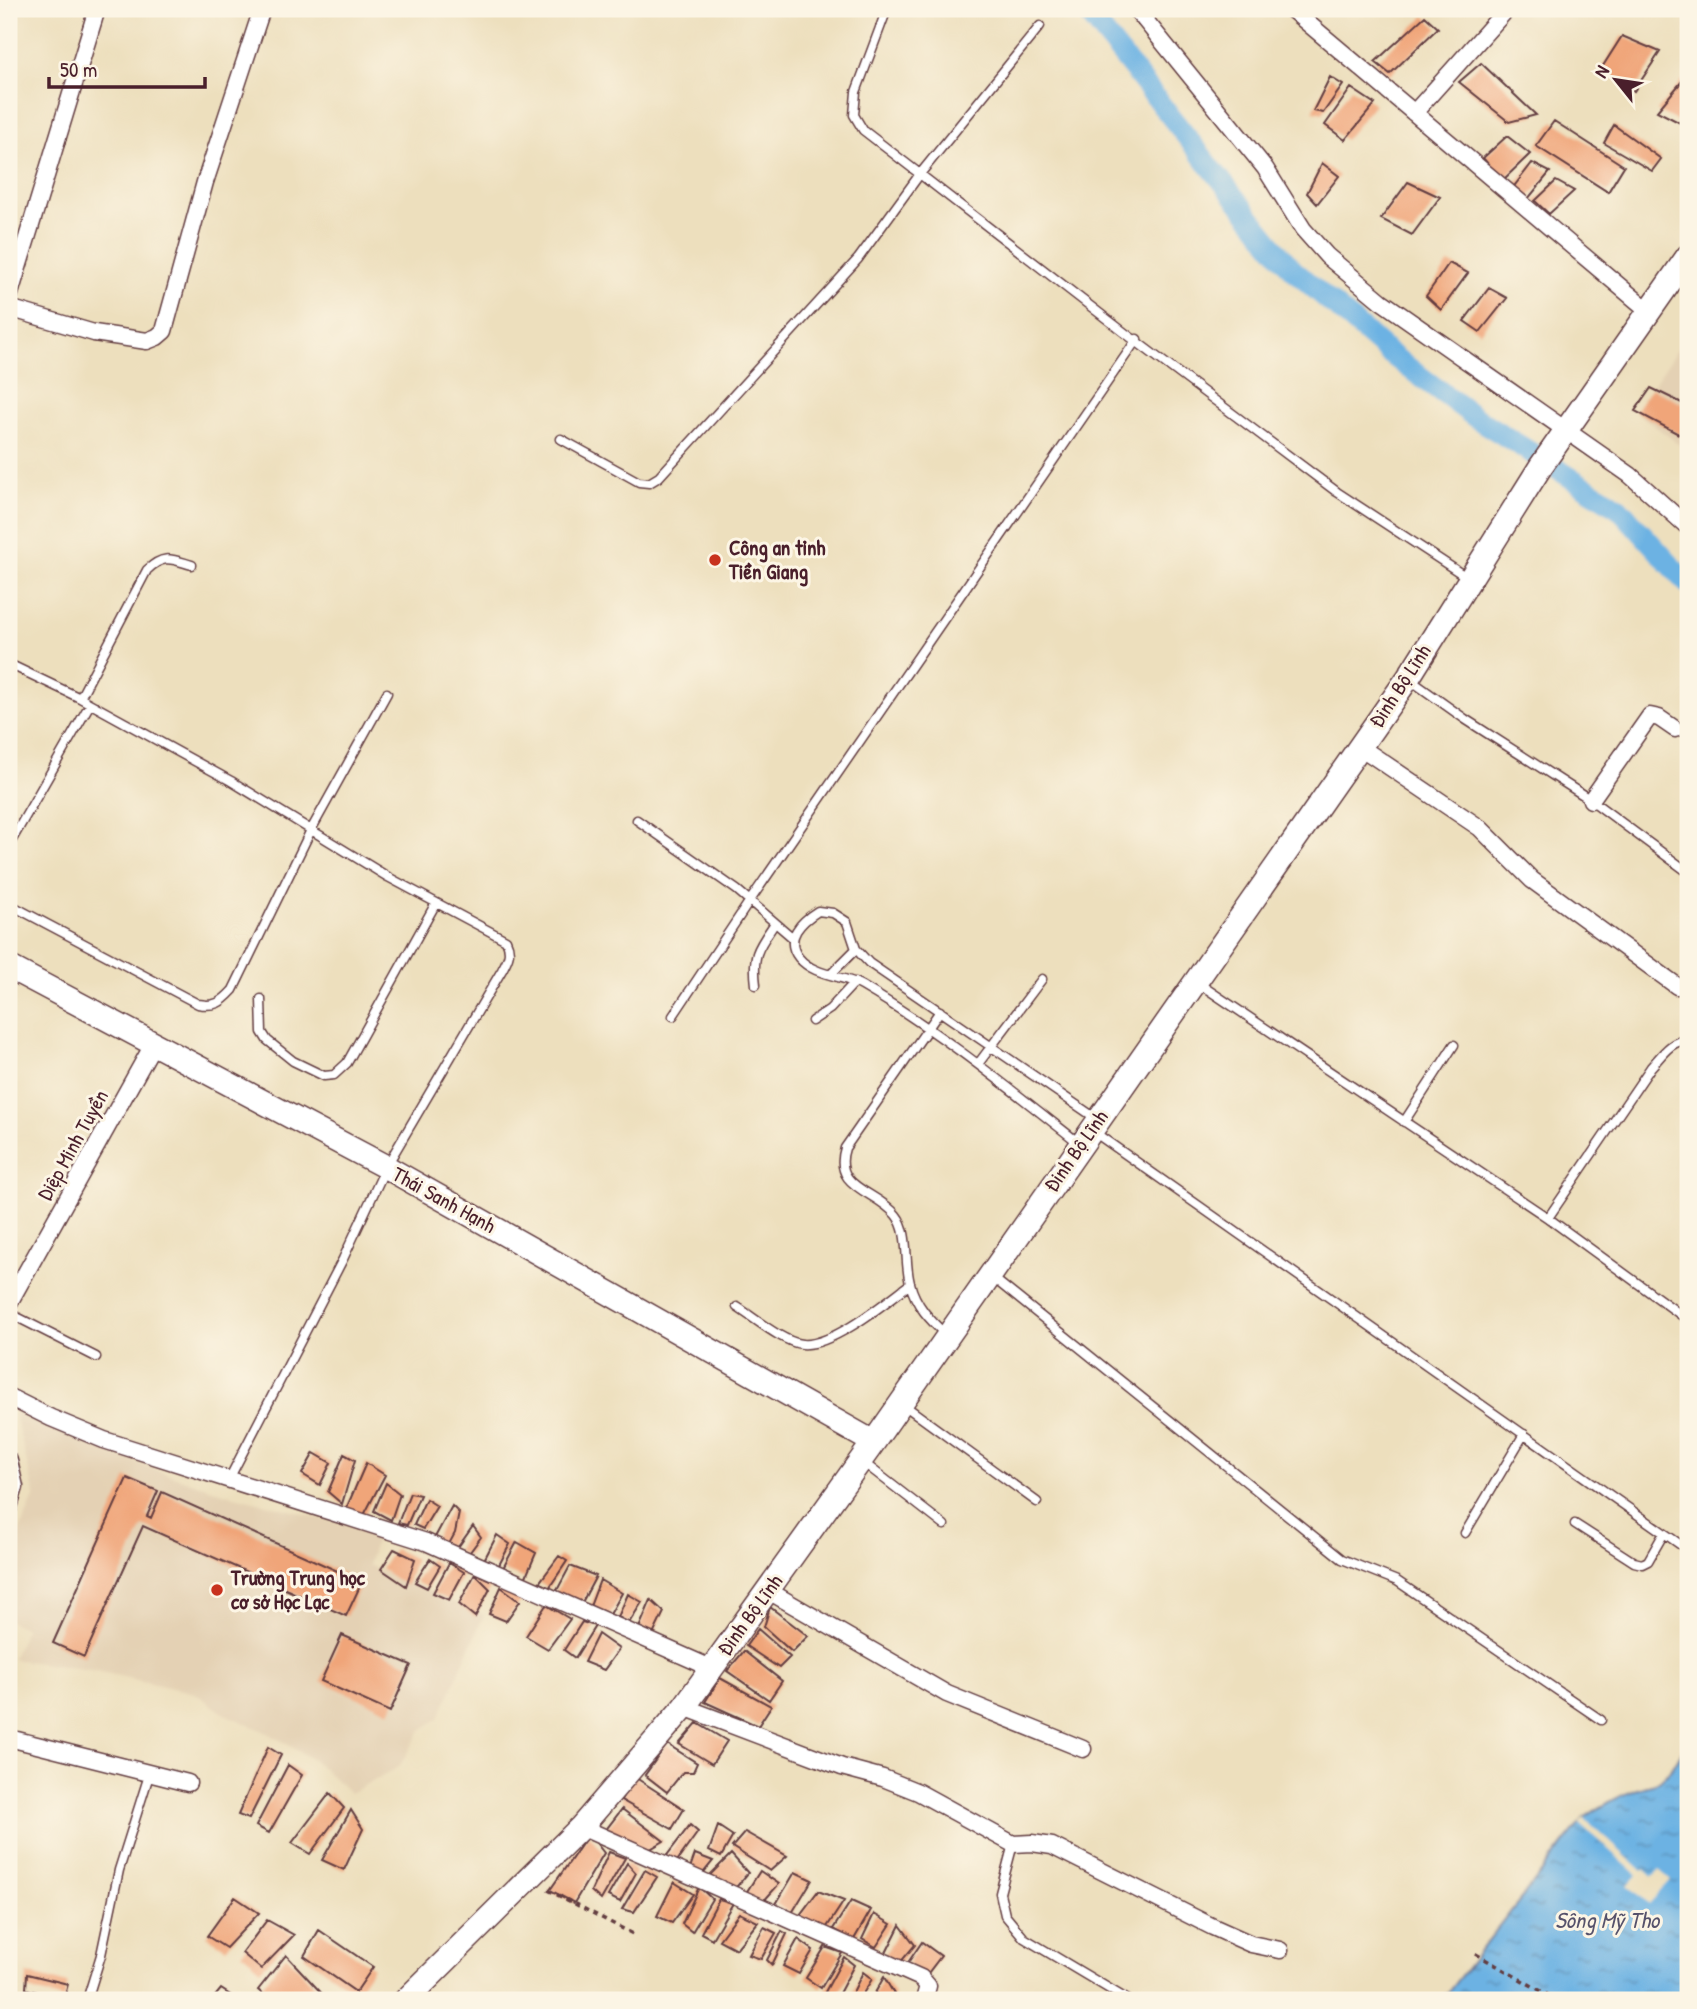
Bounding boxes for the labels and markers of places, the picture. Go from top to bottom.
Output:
place label: Công an tỉnh Tiền Giang [728,533,826,587]
marker: Công an tỉnh Tiền Giang [707,552,723,568]
place label: Trường Trung học cơ sở Học Lạc [230,1563,366,1616]
marker: Trường Trung học cơ sở Học Lạc [209,1582,225,1598]

